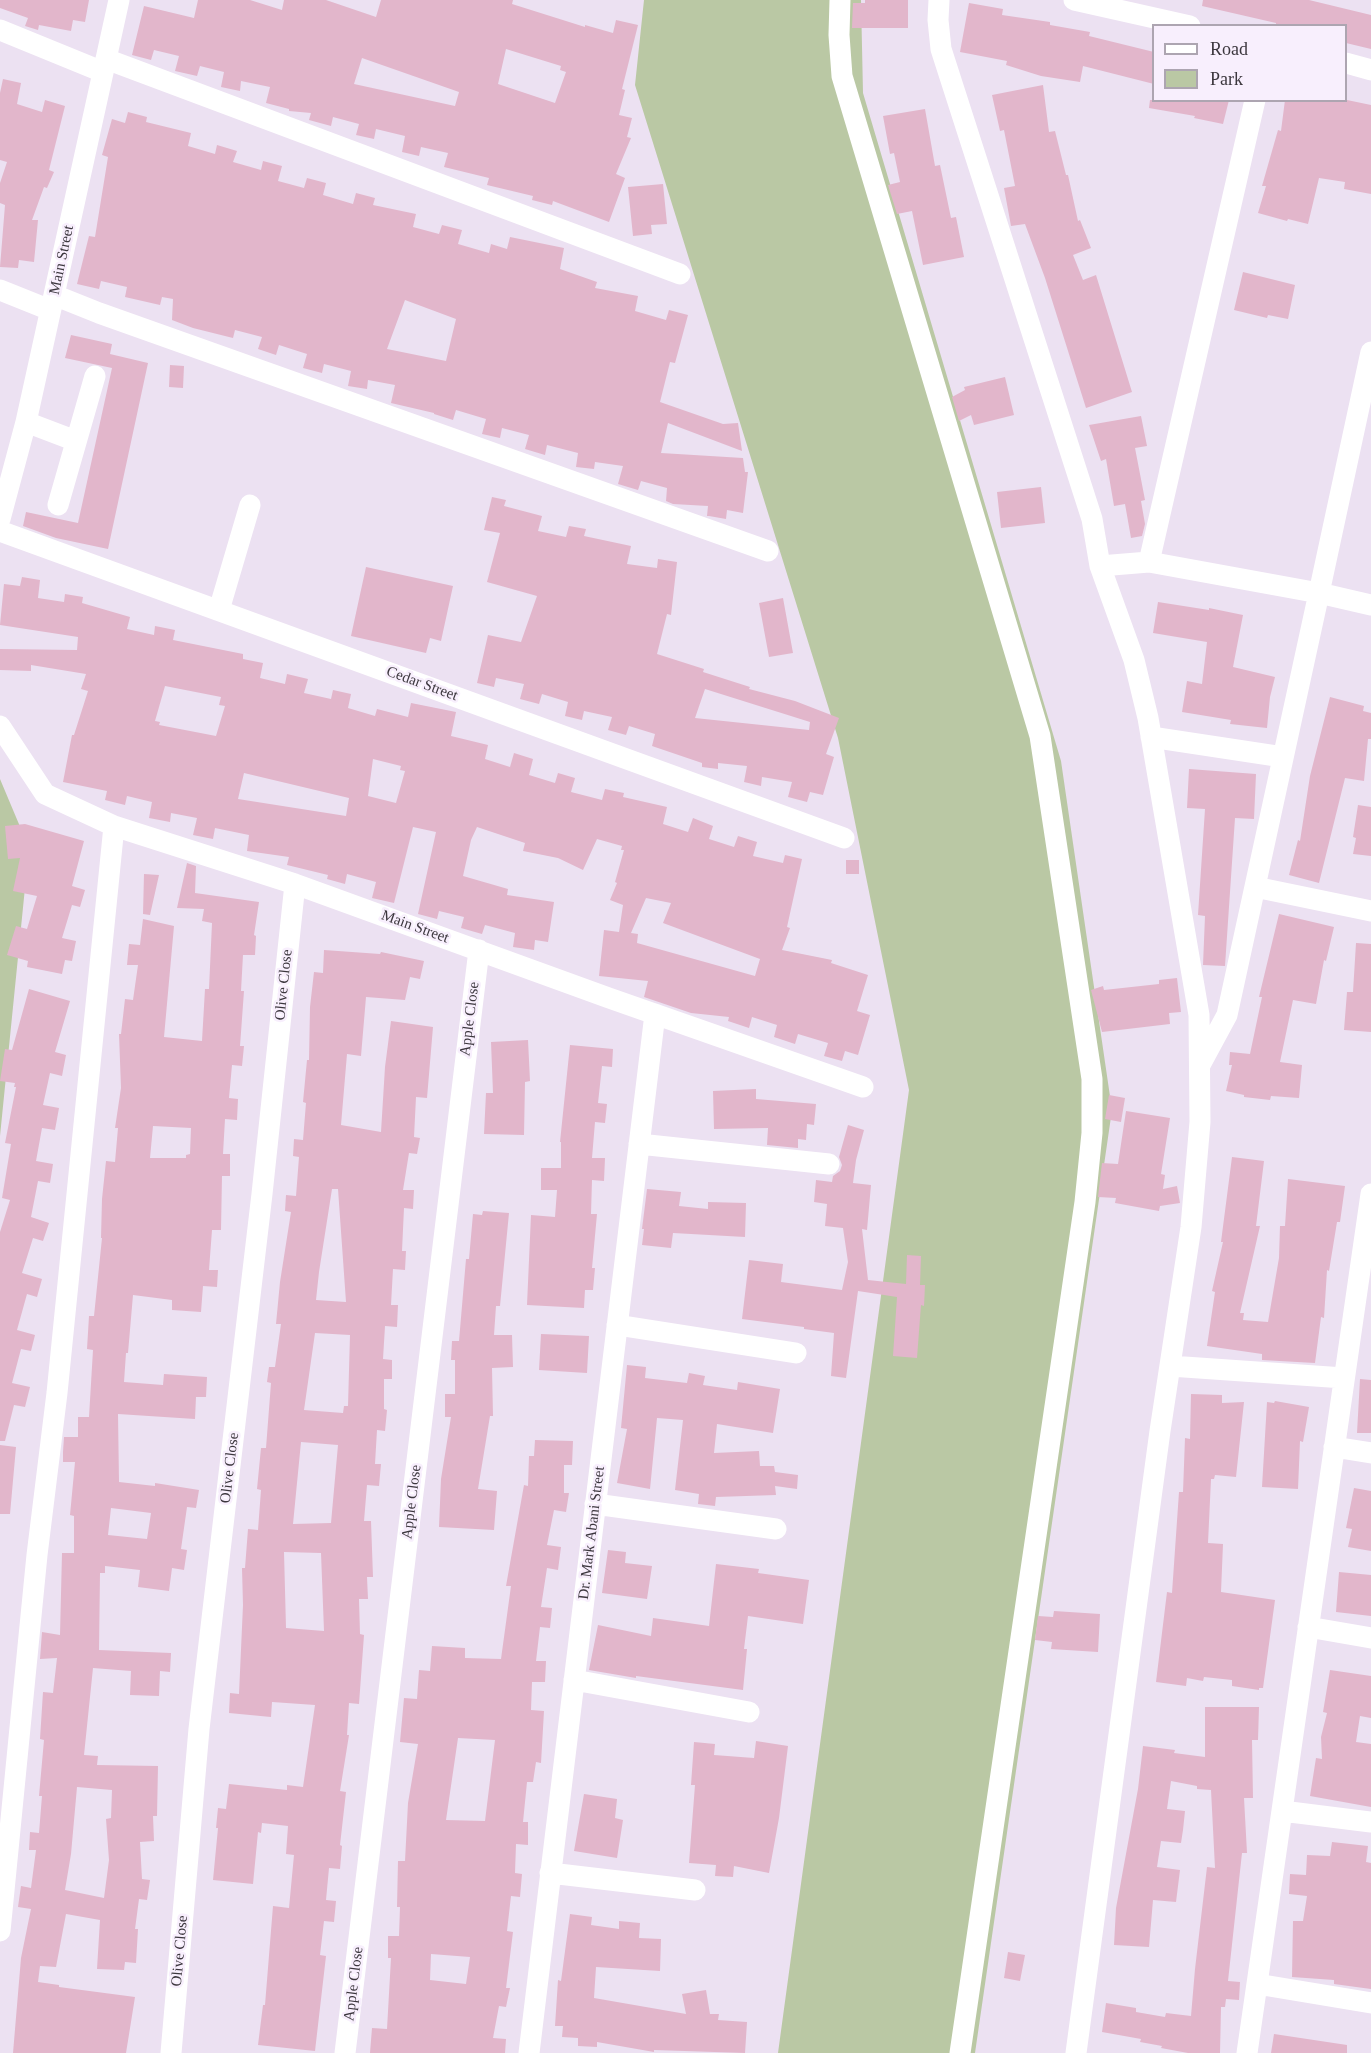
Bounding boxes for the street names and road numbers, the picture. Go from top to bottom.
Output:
street label: Main Street [46,224,78,296]
street label: Cedar Street [384,663,460,705]
street label: Main Street [379,907,451,947]
street label: Olive Close [271,949,297,1021]
street label: Apple Close [457,981,483,1057]
street label: Olive Close [217,1432,243,1504]
street label: Apple Close [399,1464,425,1540]
street label: Dr. Mark Abani Street [575,1465,609,1601]
street label: Olive Close [168,1915,192,1987]
street label: Apple Close [341,1946,367,2022]

